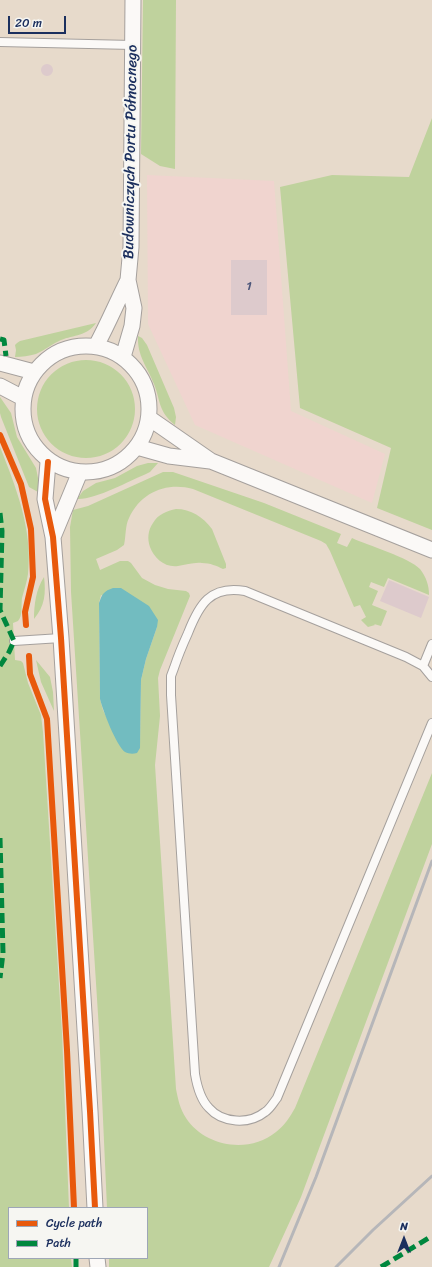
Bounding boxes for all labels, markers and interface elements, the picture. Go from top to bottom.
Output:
scale bar [10,8,68,34]
text: 20 m [15,12,42,34]
street label: Budowniczych Portu Północnego [120,45,142,259]
house number: 1 [246,279,252,295]
legend [8,1207,148,1259]
text: Cycle path [46,1212,102,1234]
text: N [400,1217,408,1236]
north arrow [384,1219,424,1259]
text: Path [46,1232,71,1254]

